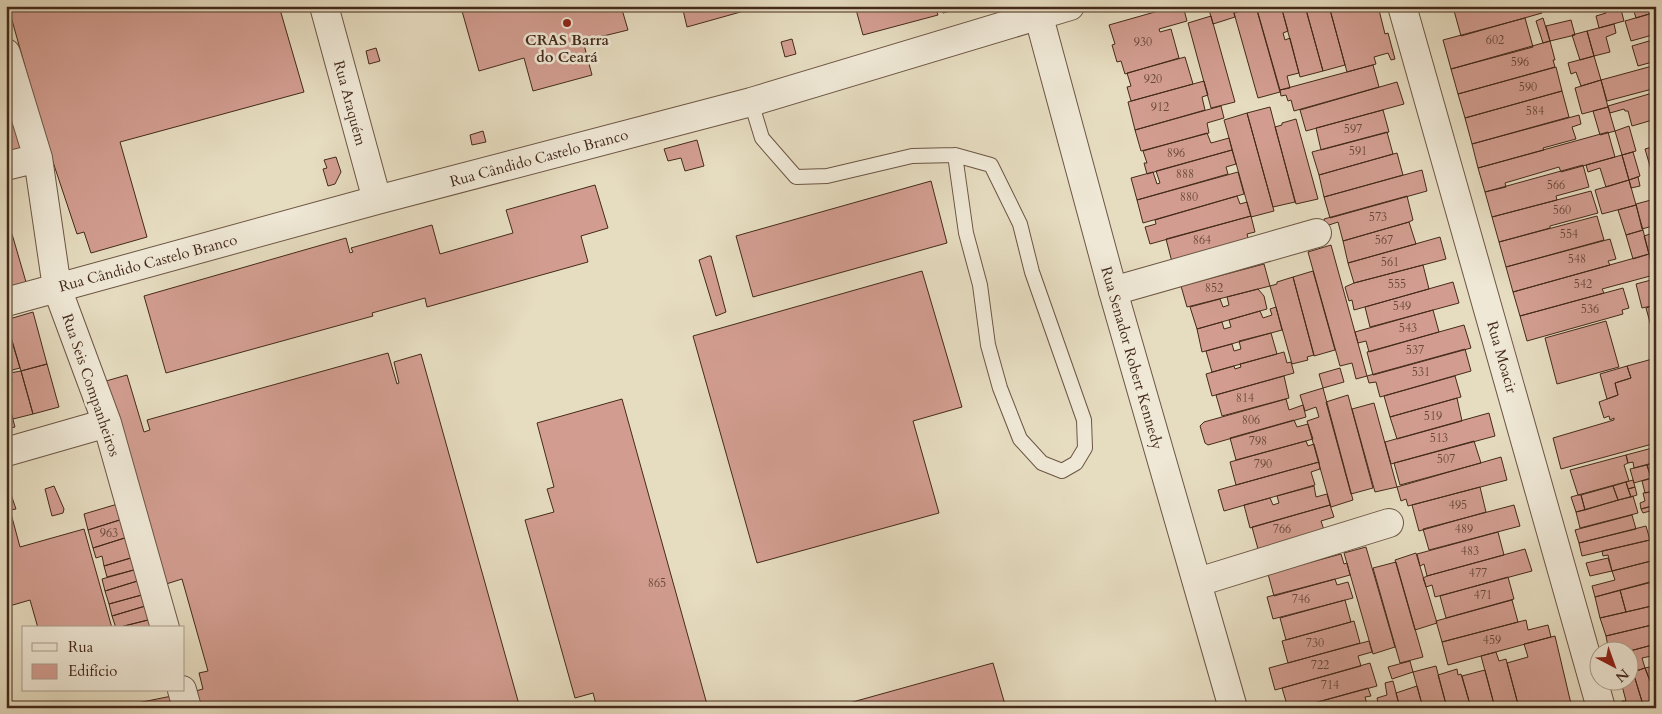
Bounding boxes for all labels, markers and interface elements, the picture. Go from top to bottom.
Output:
marker: CRAS Barra do Ceará [561,17,573,29]
place label: CRAS Barra do Ceará [525,30,609,67]
house number: 602 [1486,32,1504,48]
house number: 930 [1134,34,1152,50]
house number: 596 [1511,54,1529,70]
street label: Rua Araquém [329,58,371,148]
house number: 920 [1144,71,1162,87]
house number: 590 [1519,79,1537,95]
house number: 912 [1151,99,1169,115]
house number: 584 [1526,103,1544,119]
house number: 597 [1344,121,1362,137]
street label: Rua Cândido Castelo Branco [448,125,630,191]
house number: 591 [1349,143,1367,159]
house number: 896 [1167,145,1185,161]
house number: 888 [1176,166,1194,182]
house number: 566 [1547,177,1565,193]
house number: 880 [1180,189,1198,205]
house number: 560 [1553,202,1571,218]
house number: 573 [1369,209,1387,225]
house number: 554 [1560,226,1578,242]
street label: Rua Cândido Castelo Branco [57,230,239,296]
house number: 864 [1193,232,1211,248]
house number: 567 [1375,232,1393,248]
house number: 548 [1568,251,1586,267]
house number: 561 [1381,254,1399,270]
street label: Rua Senador Robert Kennedy [1096,264,1168,452]
house number: 555 [1388,276,1406,292]
house number: 542 [1574,276,1592,292]
house number: 852 [1205,280,1223,296]
house number: 549 [1393,298,1411,314]
house number: 536 [1581,301,1599,317]
street label: Rua Seis Companheiros [57,311,125,459]
street label: Rua Moacir [1482,318,1522,396]
house number: 543 [1399,320,1417,336]
house number: 537 [1406,342,1424,358]
house number: 531 [1412,364,1430,380]
house number: 814 [1236,390,1254,406]
house number: 519 [1424,408,1442,424]
house number: 806 [1242,412,1260,428]
house number: 513 [1430,430,1448,446]
house number: 798 [1249,433,1267,449]
house number: 507 [1437,451,1455,467]
house number: 790 [1254,456,1272,472]
house number: 495 [1449,497,1467,513]
house number: 766 [1273,521,1291,537]
house number: 489 [1455,521,1473,537]
house number: 963 [100,525,118,541]
house number: 483 [1461,543,1479,559]
house number: 477 [1469,565,1487,581]
house number: 865 [648,575,666,591]
house number: 471 [1474,587,1492,603]
house number: 746 [1292,591,1310,607]
legend [22,626,185,692]
house number: 459 [1483,632,1501,648]
house number: 730 [1306,635,1324,651]
text: Rua [68,637,94,657]
north arrow [1590,642,1640,692]
house number: 722 [1311,657,1329,673]
text: Edifício [68,661,117,681]
text: N [1611,664,1633,687]
house number: 714 [1321,677,1339,693]

